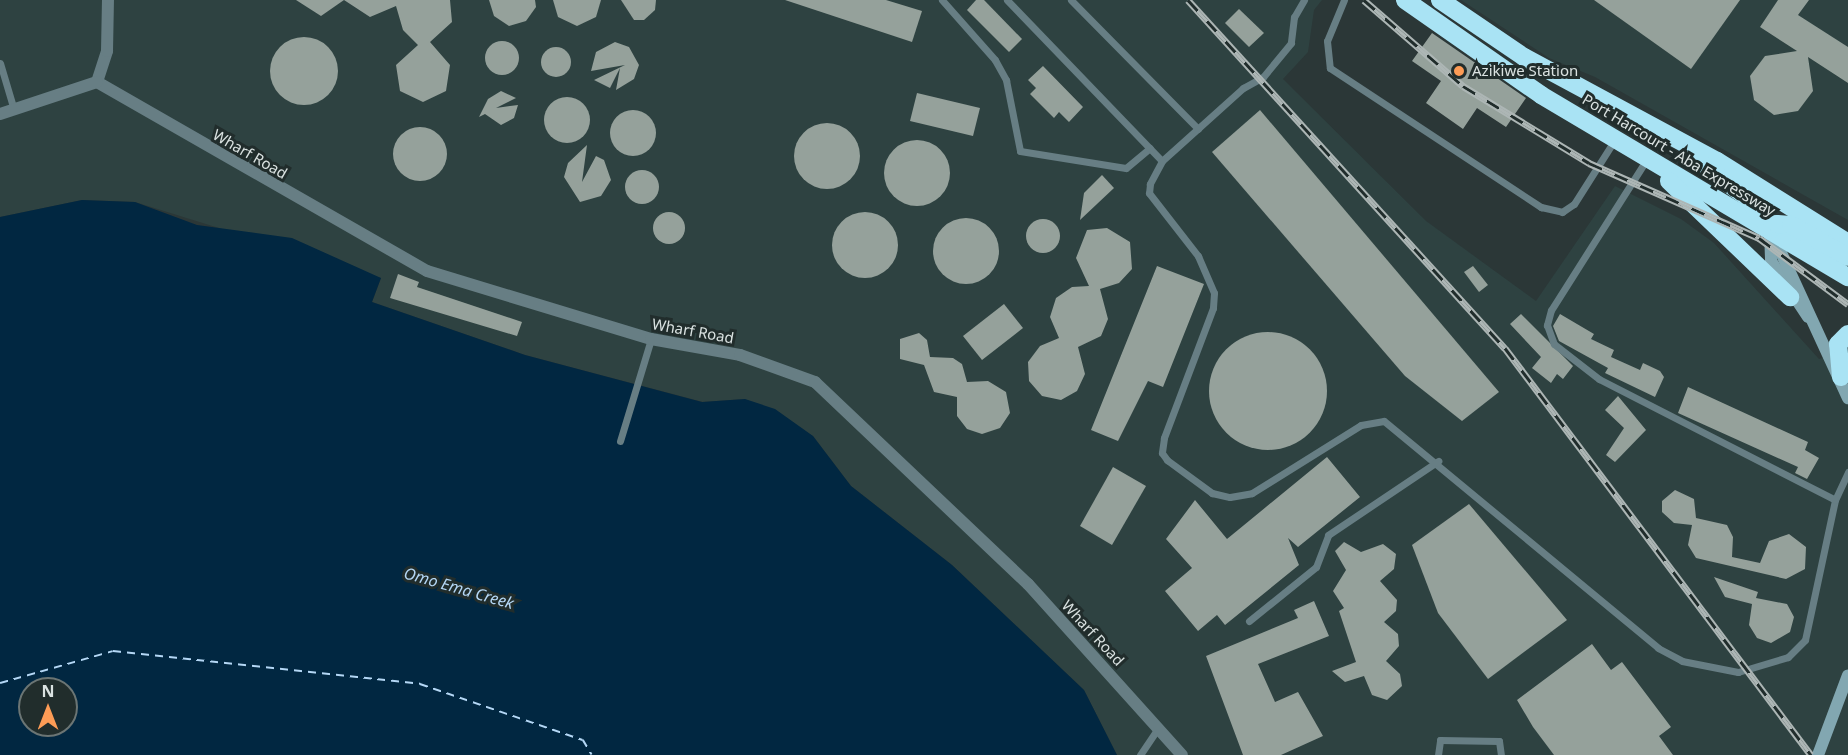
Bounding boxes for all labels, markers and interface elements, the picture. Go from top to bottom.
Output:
marker: Azikiwe Station [1450,62,1468,80]
place label: Azikiwe Station [1472,62,1578,80]
street label: Port Harcourt - Aba Expressway [1579,90,1779,220]
street label: Wharf Road [210,125,290,183]
street label: Wharf Road [651,315,735,347]
water label: Omo Ema Creek [402,563,516,613]
street label: Wharf Road [1058,597,1128,669]
north arrow [18,677,78,737]
text: N [41,680,55,702]

